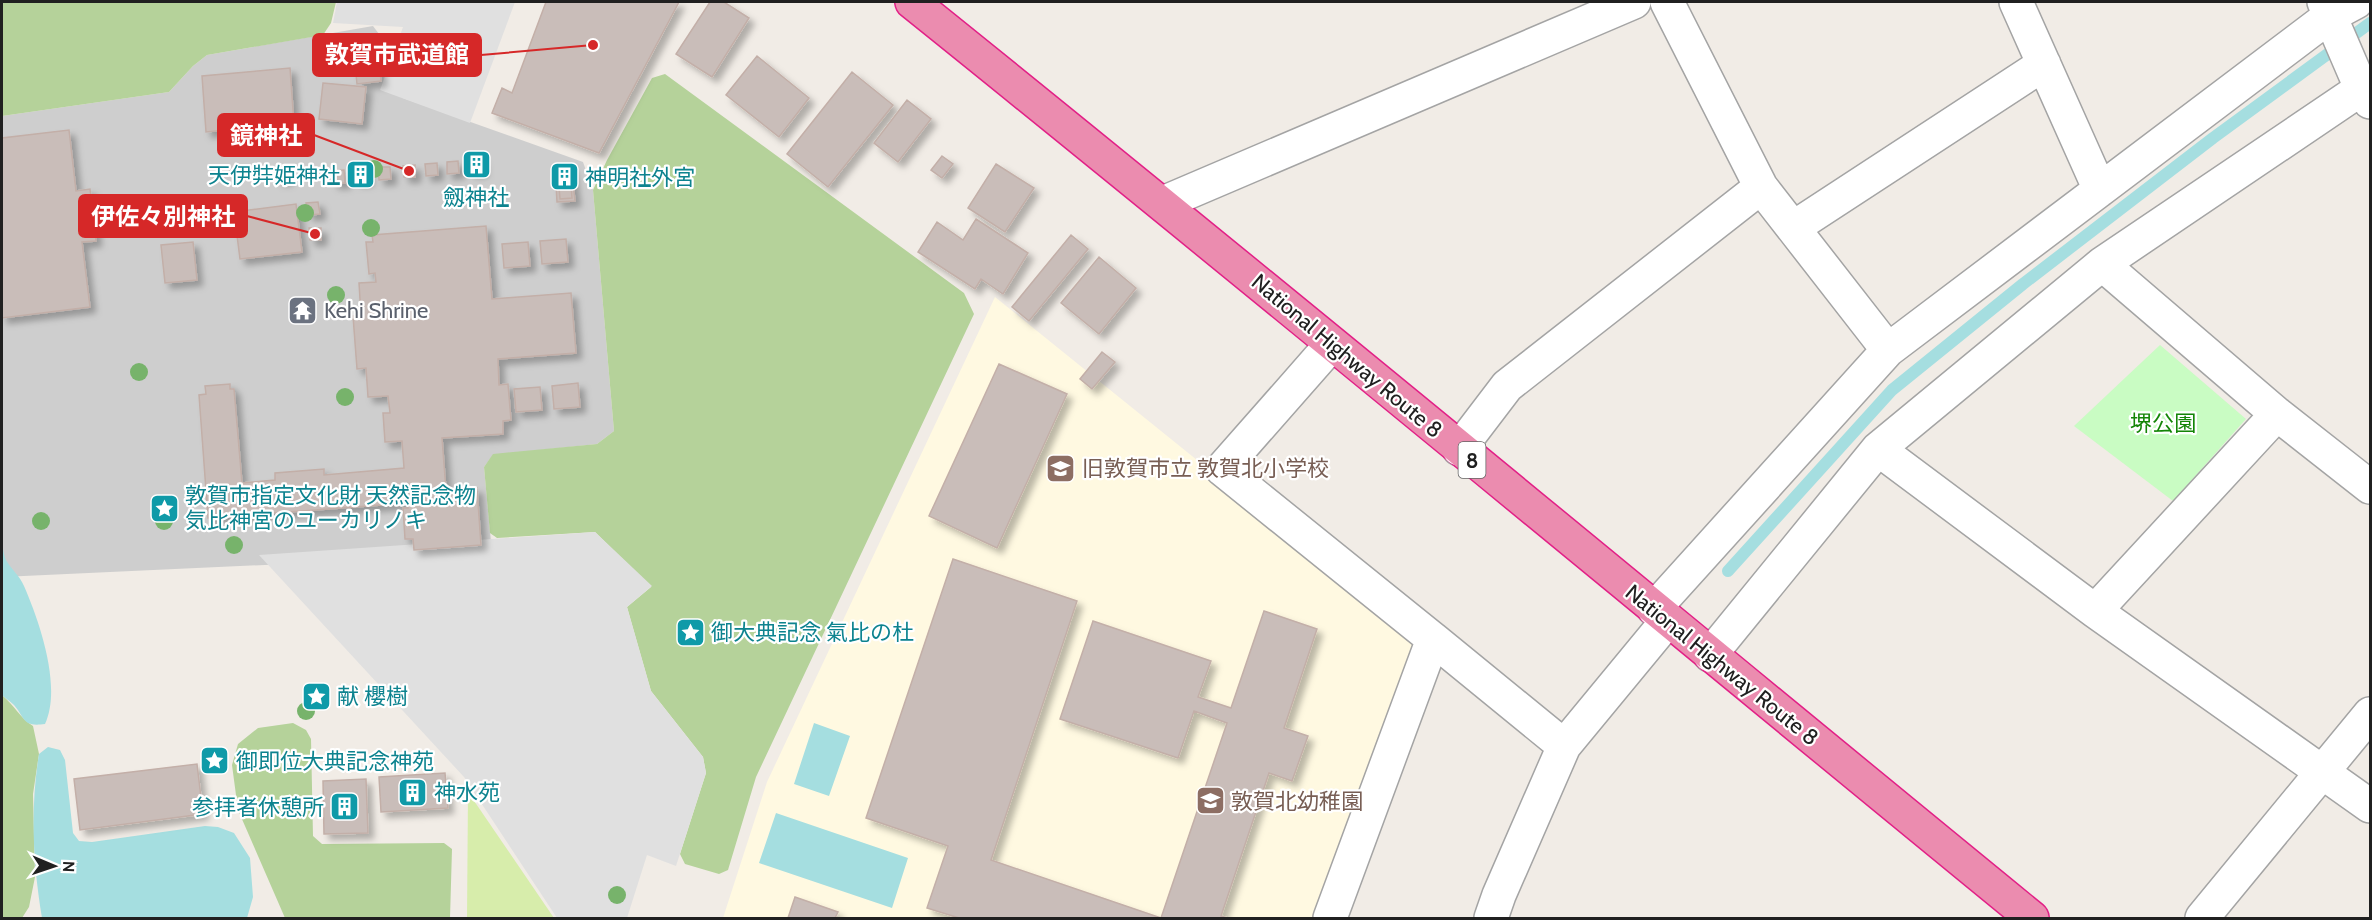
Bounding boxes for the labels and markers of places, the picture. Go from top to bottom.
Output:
callout: 敦賀市武道館 [313,34,481,76]
callout: 鏡神社 [218,114,314,156]
building icon: 劔神社 [460,149,492,181]
building icon: 天伊弉姫神社 [345,159,377,191]
building icon: 神明社外宮 [548,161,580,193]
place label: 天伊弉姫神社 [208,162,340,189]
place label: 神明社外宮 [585,164,695,191]
place label: 劔神社 [443,184,509,211]
callout: 伊佐々別神社 [79,195,247,237]
temple icon: Kehi Shrine [287,294,319,326]
place label: Kehi Shrine [324,297,428,324]
school or university icon: 旧敦賀市立 敦賀北小学校 [1045,452,1077,484]
place label: 旧敦賀市立 敦賀北小学校 [1082,455,1329,482]
place label: 敦賀市指定文化財 天然記念物 気比神宮のユーカリノキ [185,482,476,534]
place icon: 敦賀市指定文化財 天然記念物 気比神宮のユーカリノキ [148,492,180,524]
place icon: 御大典記念 氣比の杜 [674,616,706,648]
place label: 御大典記念 氣比の杜 [711,619,914,646]
place icon: 献 櫻樹 [300,680,332,712]
place label: 献 櫻樹 [337,683,408,710]
place icon: 御即位大典記念神苑 [199,745,231,777]
place label: 御即位大典記念神苑 [236,748,434,775]
building icon: 神水苑 [397,776,429,808]
place label: 神水苑 [434,779,500,806]
school or university icon: 敦賀北幼稚園 [1194,785,1226,817]
place label: 敦賀北幼稚園 [1231,788,1363,815]
building icon: 参拝者休憩所 [329,791,361,823]
place label: 参拝者休憩所 [192,794,324,821]

